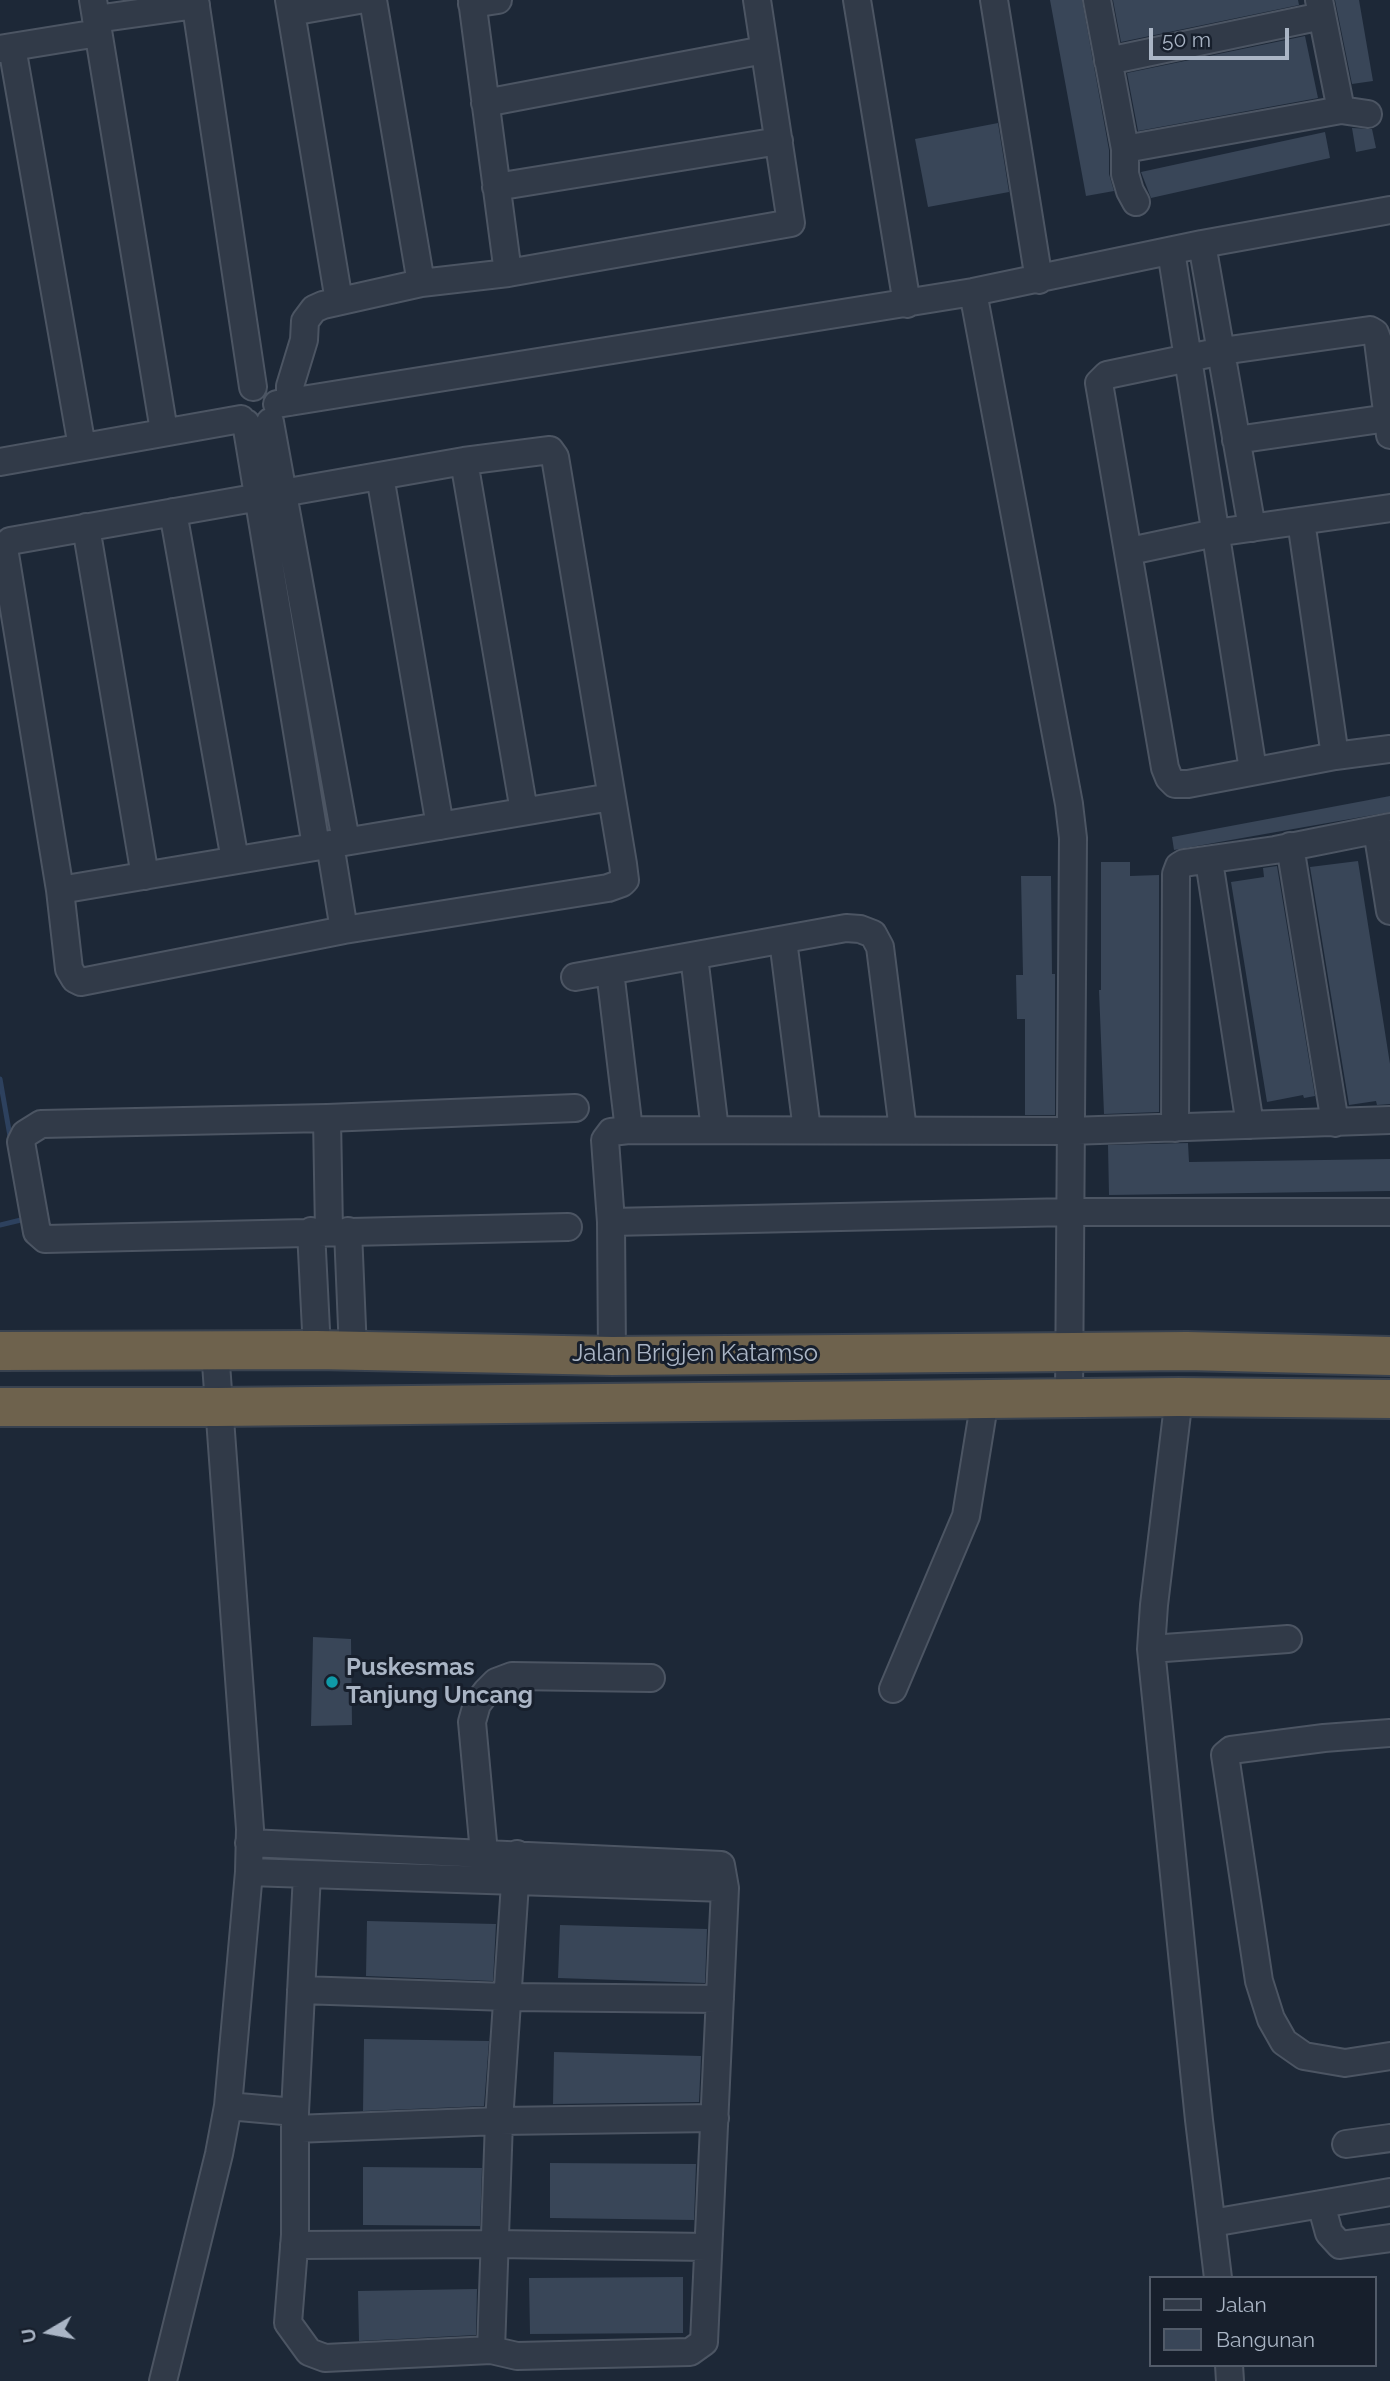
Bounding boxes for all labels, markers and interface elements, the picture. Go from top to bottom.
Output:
scale bar [1152,14,1292,58]
text: 50 m [1162,27,1211,52]
street label: Jalan Brigjen Katamso [572,1340,818,1368]
place label: Puskesmas Tanjung Uncang [346,1654,533,1710]
marker: Puskesmas Tanjung Uncang [324,1674,340,1690]
legend [1148,2276,1376,2367]
text: Jalan [1216,2292,1267,2317]
north arrow [14,2297,84,2367]
text: U [16,2327,40,2345]
text: Bangunan [1216,2327,1315,2352]

